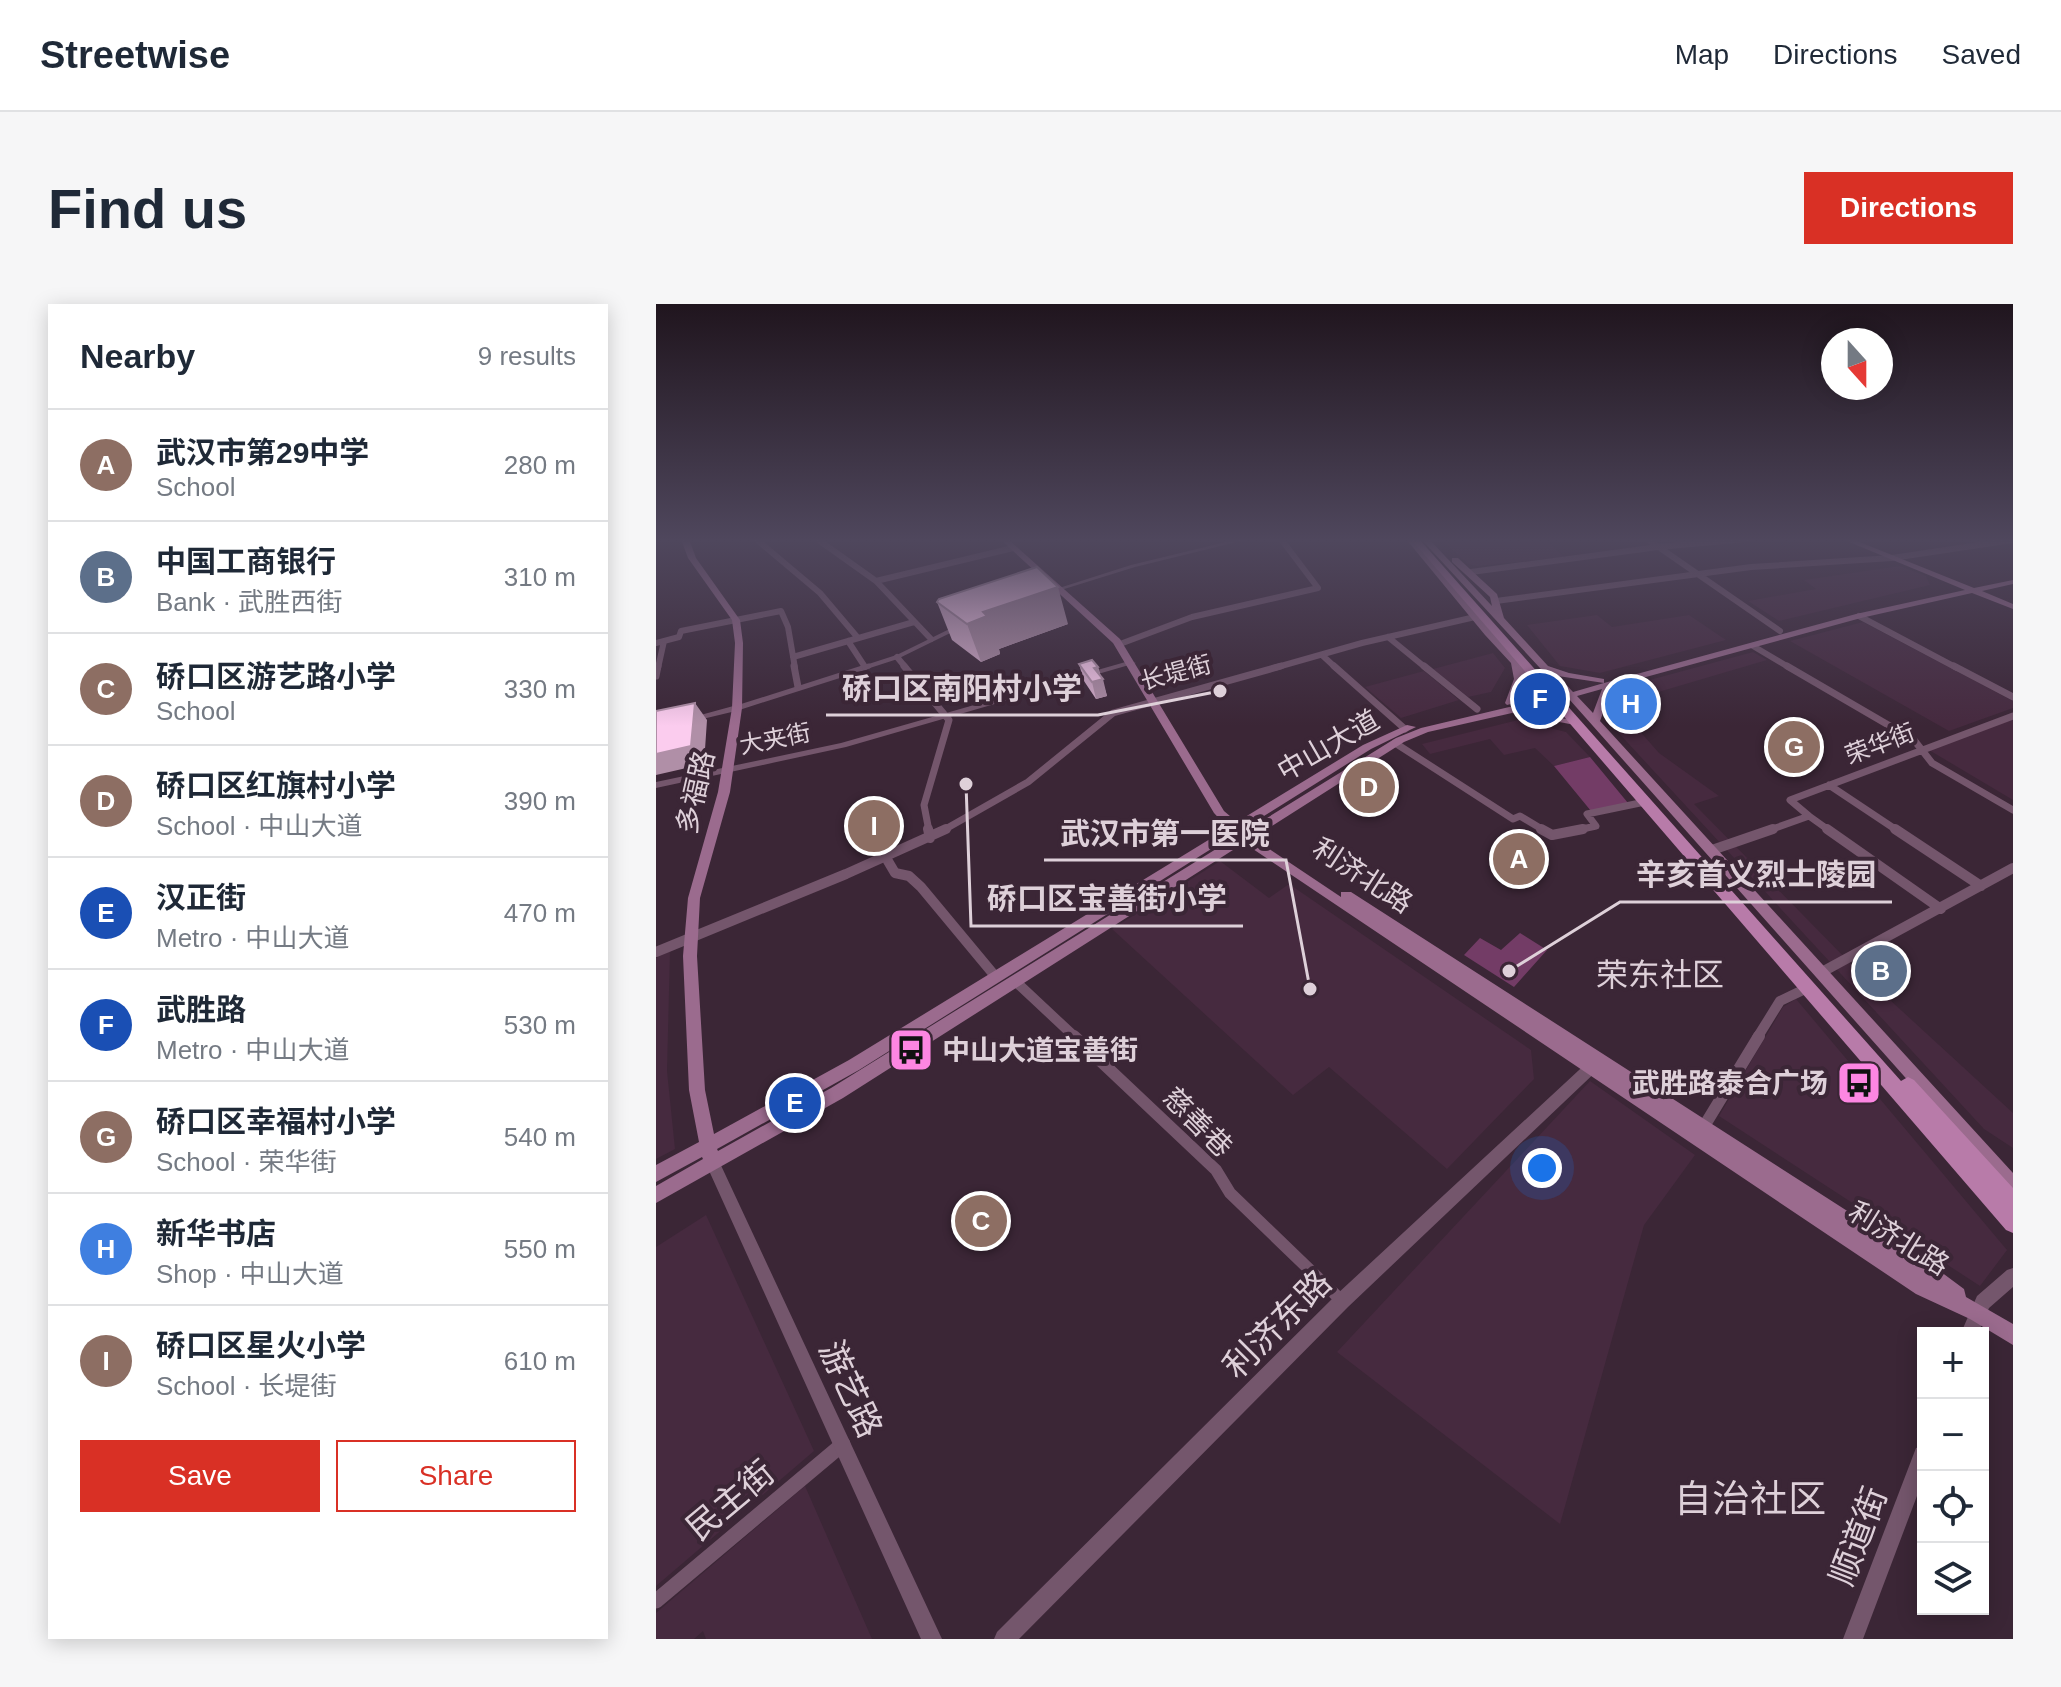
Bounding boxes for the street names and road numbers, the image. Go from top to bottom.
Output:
street label: 长堤街 [1138,650,1214,695]
street label: 中山大道 [1272,704,1385,787]
street label: 大夹街 [737,718,813,759]
street label: 荣华街 [1841,718,1918,769]
street label: 多福路 [671,748,720,837]
street label: 利济北路 [1307,832,1418,919]
street label: 慈善巷 [1157,1082,1238,1163]
street label: 利济北路 [1843,1196,1954,1281]
street label: 利济东路 [1215,1262,1339,1386]
street label: 游艺路 [812,1335,890,1443]
street label: 民主街 [679,1453,781,1547]
street label: 顺道街 [1822,1482,1894,1590]

